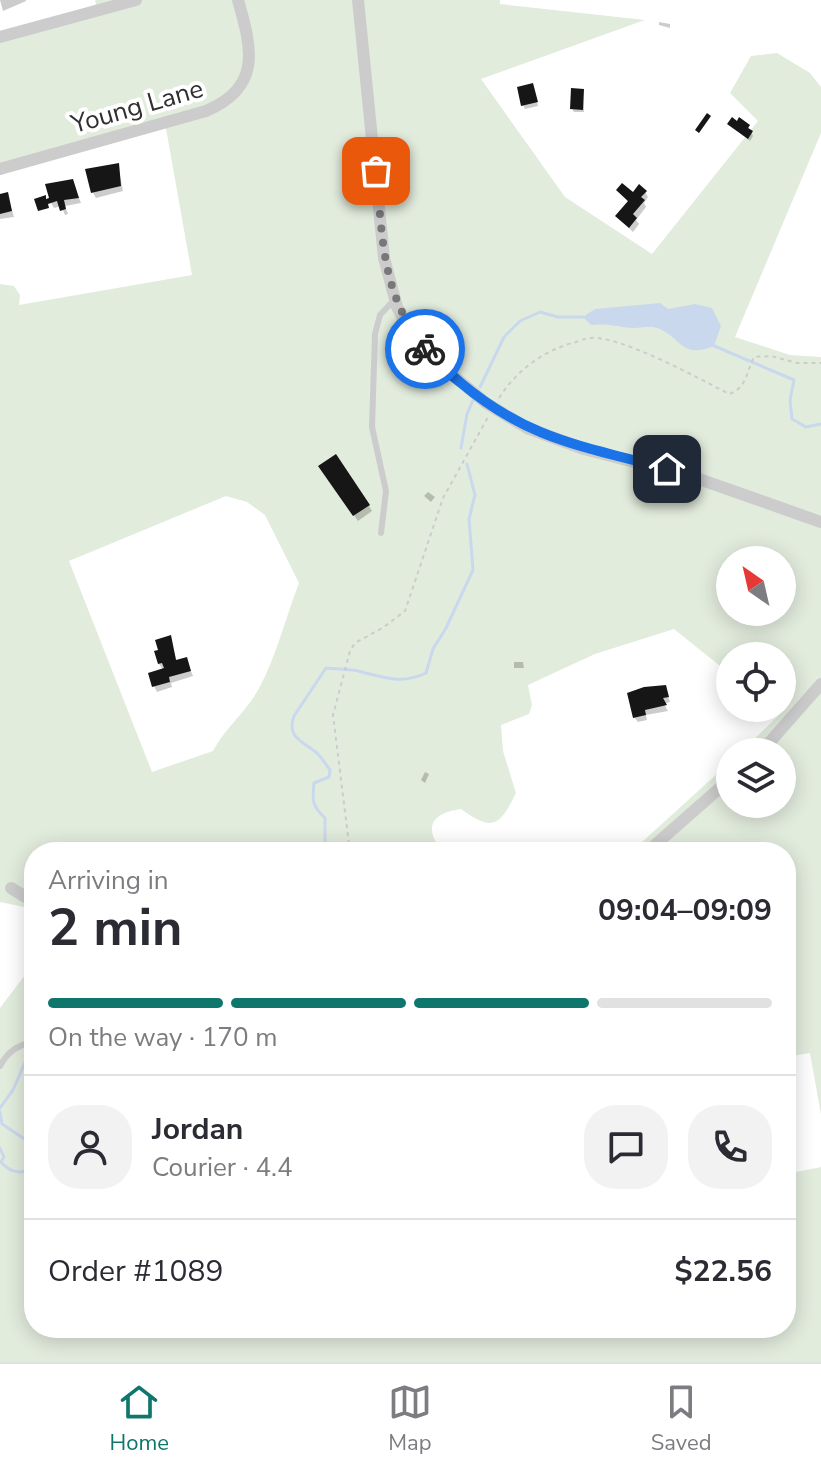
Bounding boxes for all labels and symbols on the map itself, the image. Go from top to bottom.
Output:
street label: Young Lane [66,71,207,142]
pin [342,137,410,205]
courier [385,309,465,389]
pin [633,435,701,503]
north arrow [716,546,796,626]

